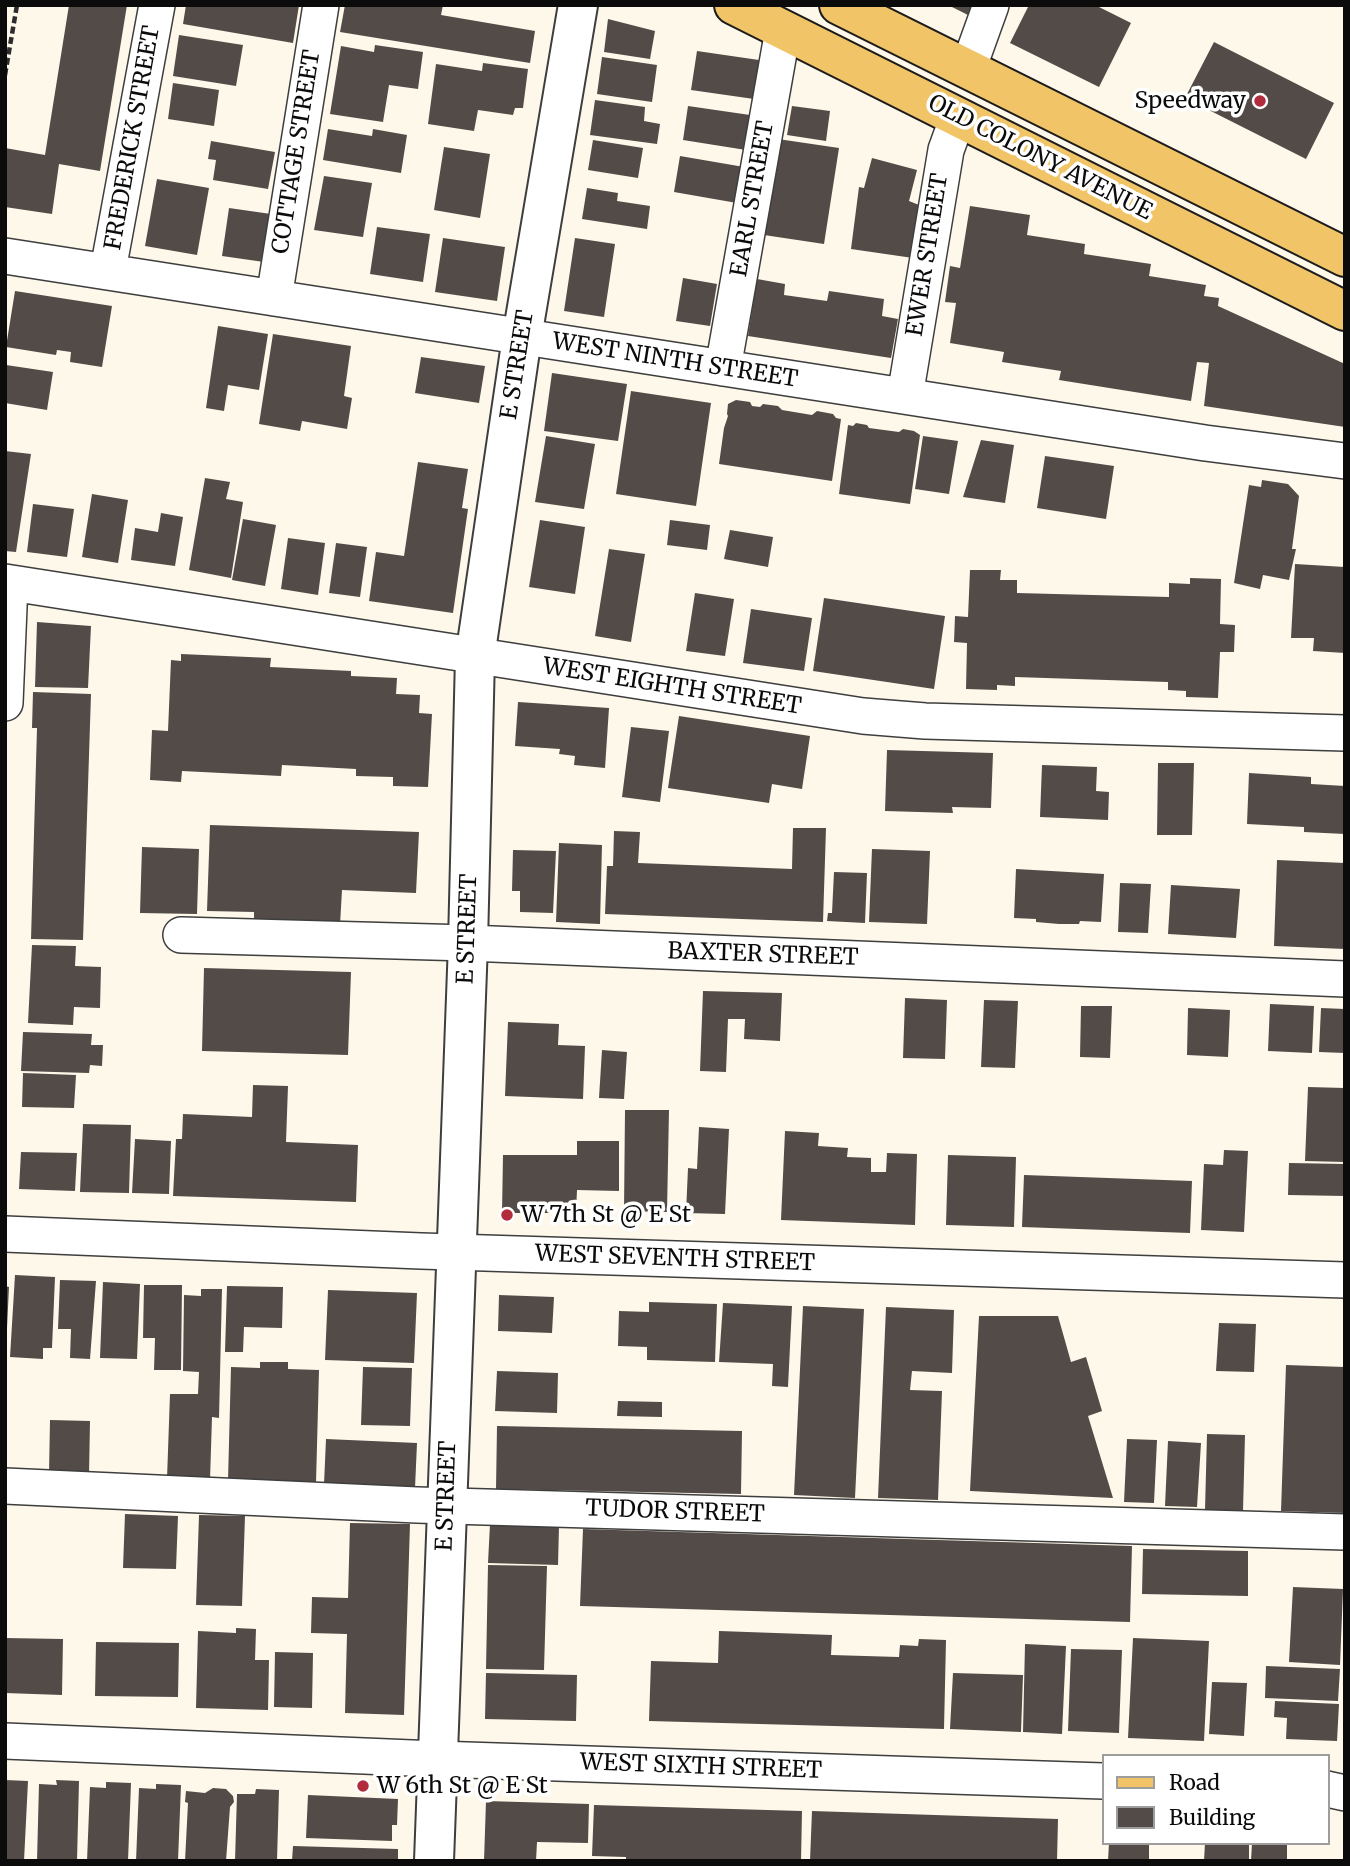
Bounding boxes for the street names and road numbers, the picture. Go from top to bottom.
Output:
street label: FREDERICK STREET [100,24,166,252]
street label: COTTAGE STREET [267,48,327,256]
street label: OLD COLONY AVENUE [923,90,1157,226]
street label: EARL STREET [726,119,780,279]
street label: EWER STREET [901,172,955,338]
street label: E STREET [496,308,540,422]
street label: WEST NINTH STREET [550,328,800,394]
street label: WEST EIGHTH STREET [541,653,803,721]
street label: E STREET [452,873,484,985]
street label: BAXTER STREET [667,938,859,972]
street label: WEST SEVENTH STREET [534,1240,816,1278]
street label: E STREET [431,1440,463,1552]
street label: TUDOR STREET [585,1495,765,1529]
street label: WEST SIXTH STREET [580,1749,822,1785]

